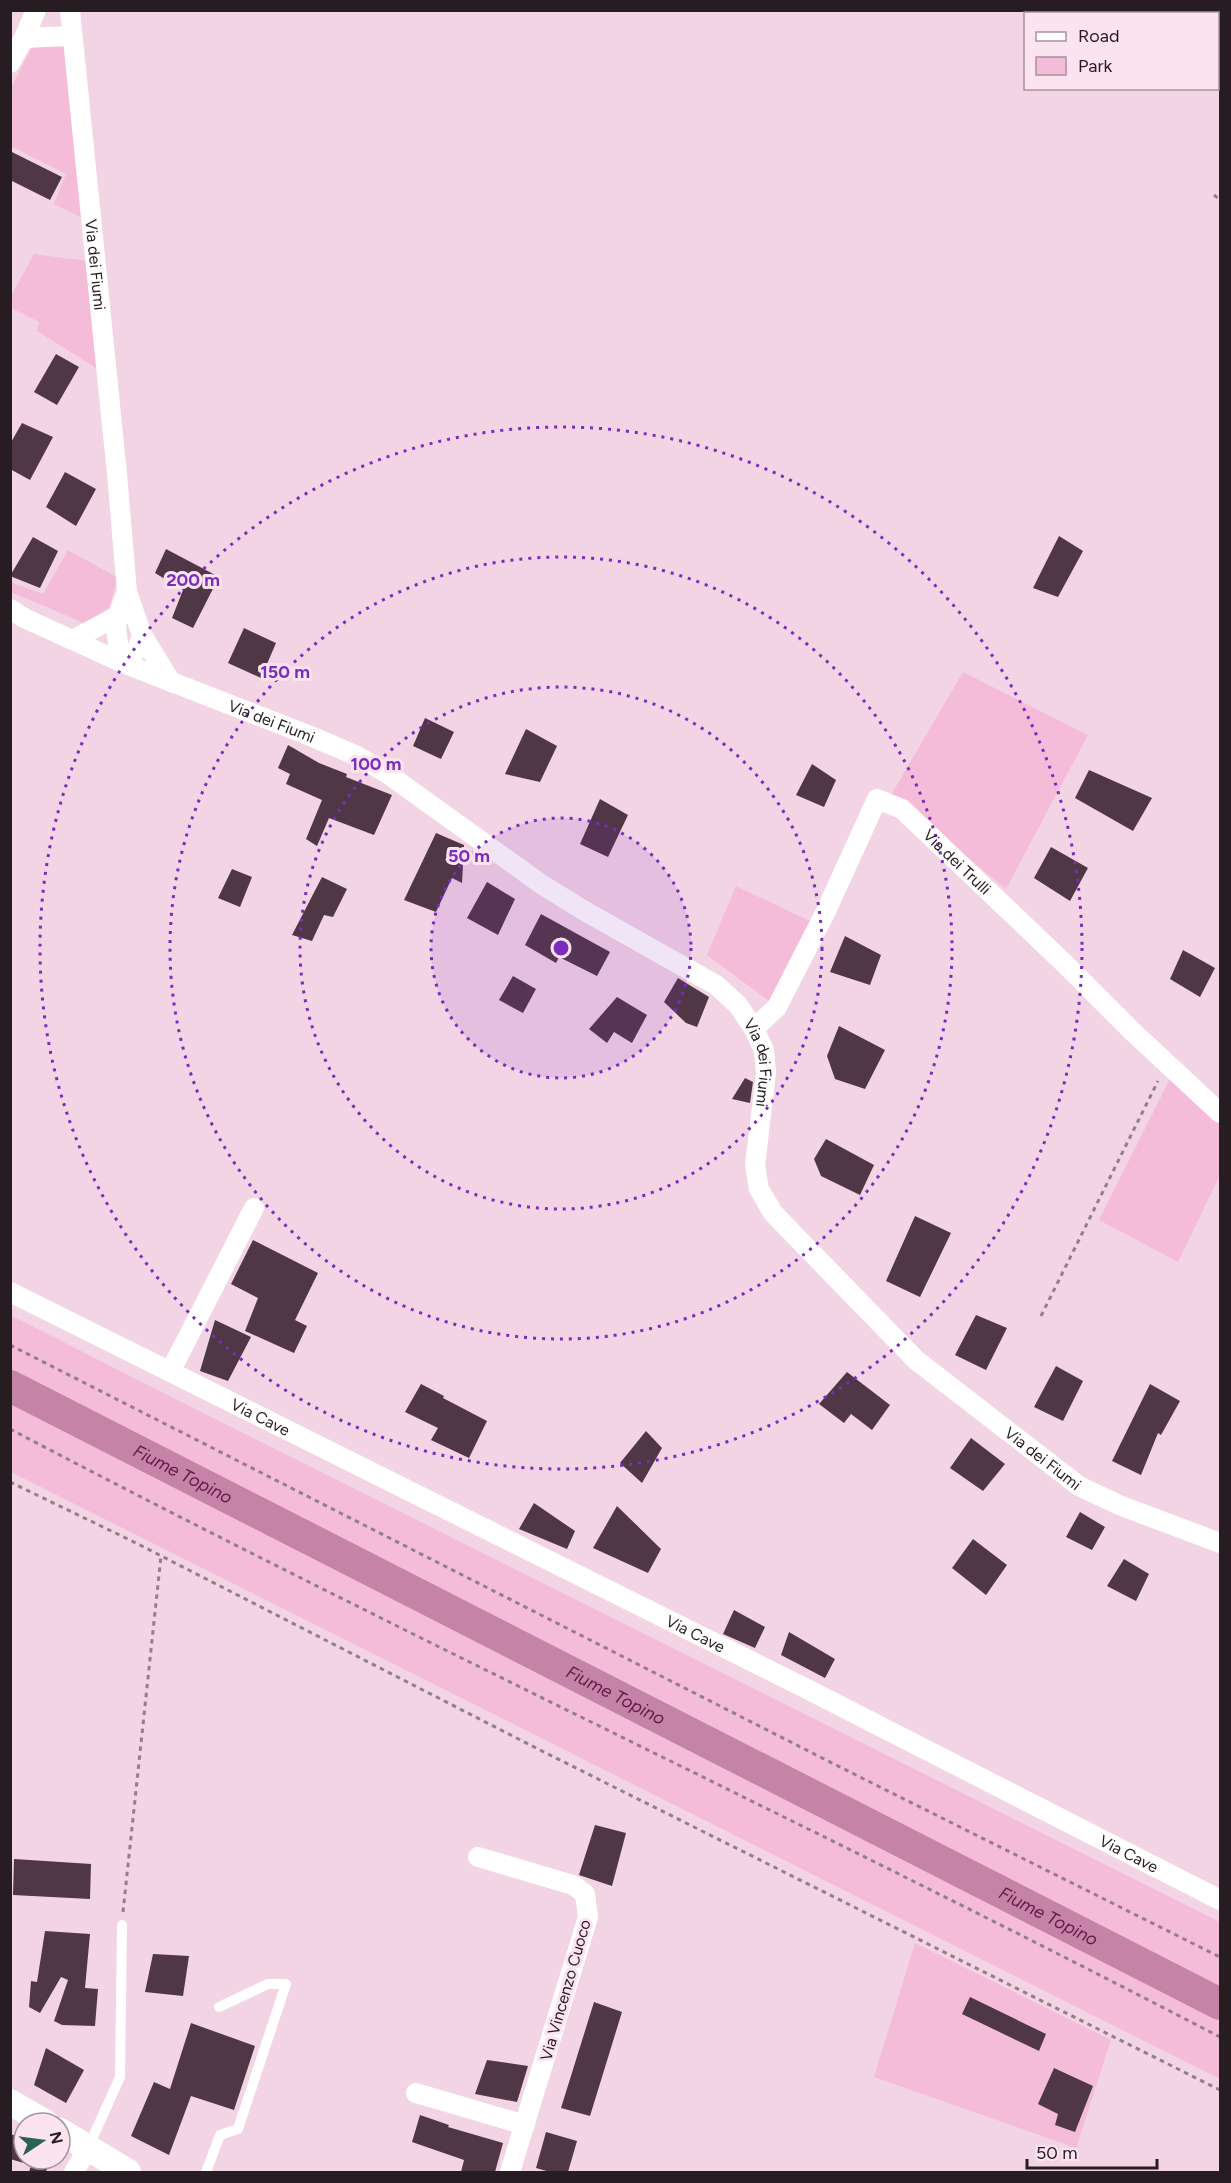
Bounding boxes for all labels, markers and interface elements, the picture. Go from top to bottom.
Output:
legend [1024,12,1219,90]
text: Road [1078,25,1119,47]
text: Park [1078,55,1113,77]
street label: Via dei Fiumi [81,218,109,311]
text: 200 m [166,569,220,591]
text: 150 m [260,661,310,683]
street label: Via dei Fiumi [226,696,318,747]
text: 100 m [351,753,401,775]
street label: Via dei Trulli [919,825,995,899]
text: 50 m [448,845,490,867]
centre of rings [551,938,571,958]
street label: Via dei Fiumi [740,1015,775,1108]
street label: Via Cave [228,1395,293,1440]
street label: Via dei Fiumi [1001,1423,1085,1494]
water label: Fiume Topino [130,1440,236,1509]
street label: Via Cave [663,1611,728,1657]
water label: Fiume Topino [562,1661,669,1730]
street label: Via Cave [1096,1831,1162,1877]
water label: Fiume Topino [995,1882,1102,1951]
street label: Via Vincenzo Cuoco [536,1917,595,2063]
north arrow [12,2111,72,2171]
text: N [45,2130,67,2146]
scale bar [1027,2132,1158,2170]
text: 50 m [1036,2142,1078,2164]

